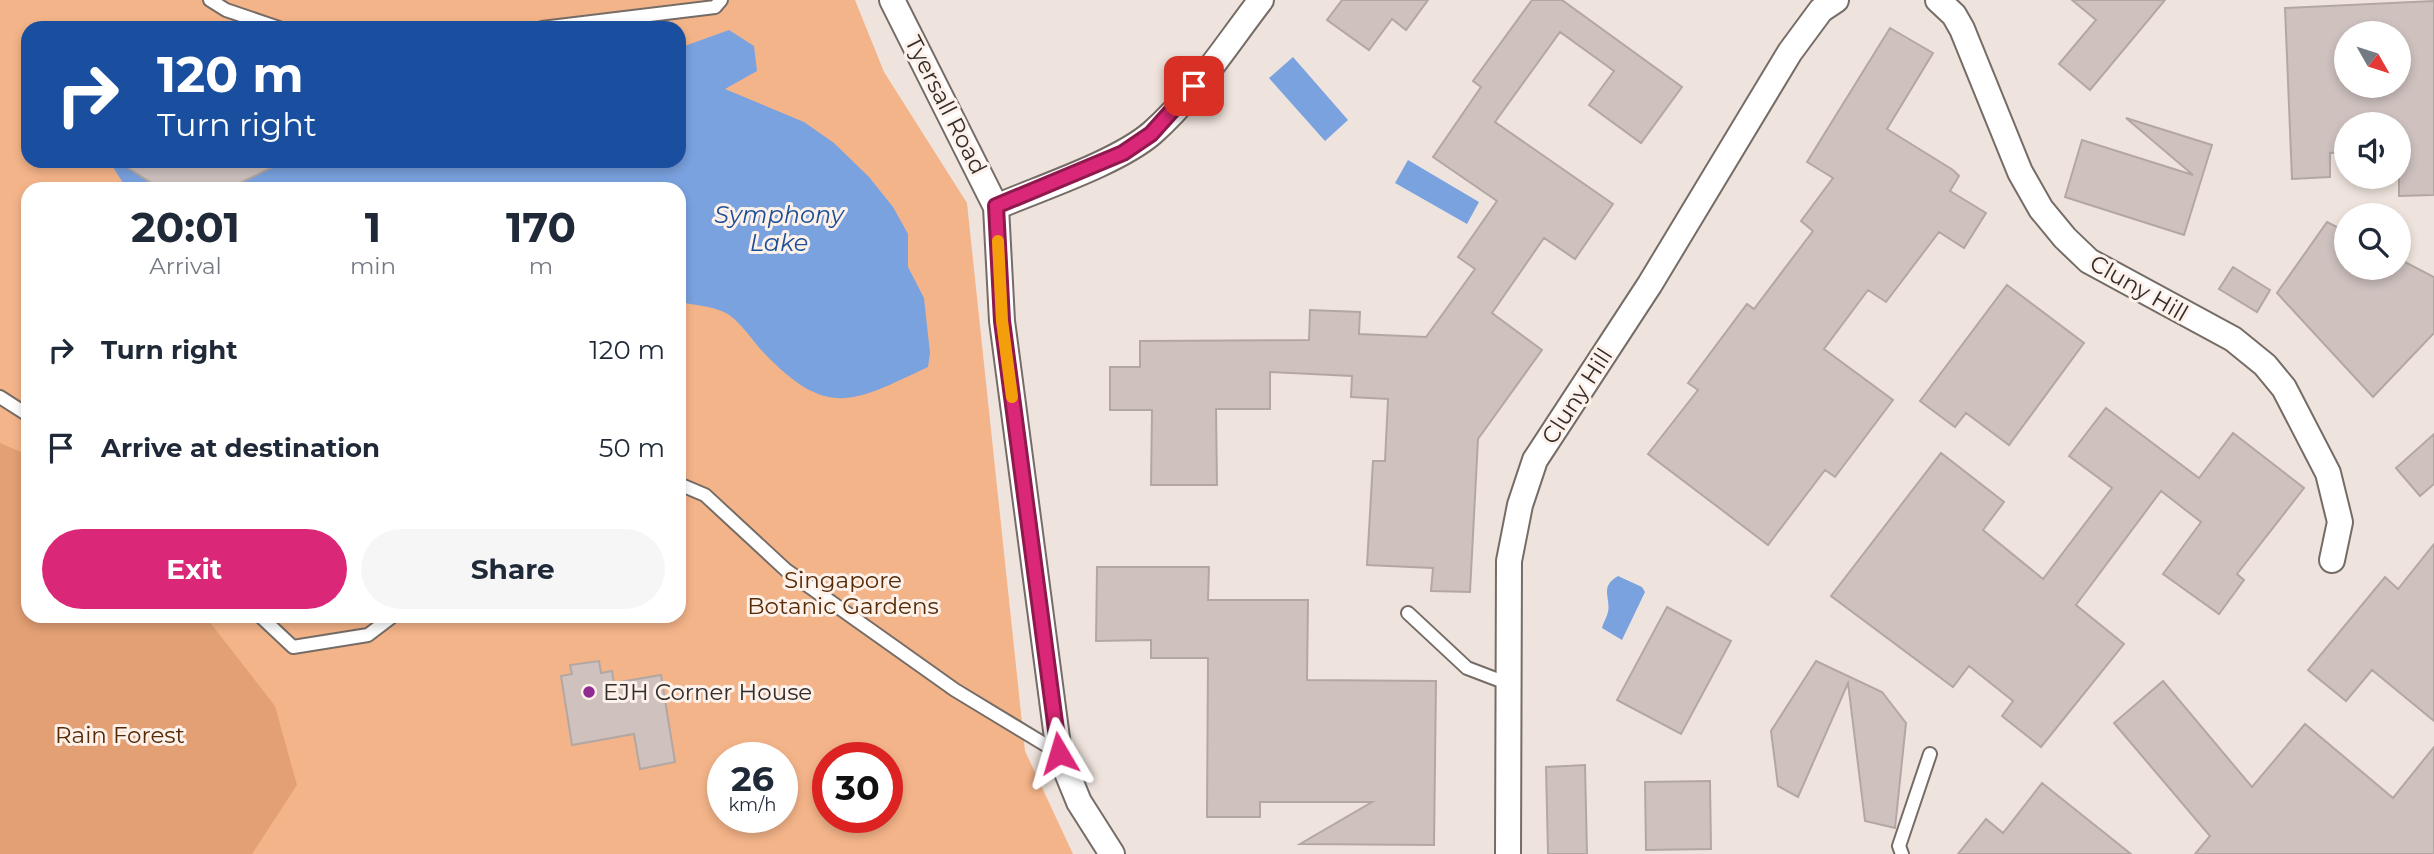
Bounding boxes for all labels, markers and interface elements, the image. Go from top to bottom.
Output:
north arrow [2334,21,2412,98]
map controls [2334,21,2411,280]
street label: Tyersall Road [899,31,993,179]
text: 120 m [157,45,304,104]
icon: right [42,49,133,140]
pin [1164,56,1224,116]
icon: arrive [1175,67,1213,105]
text: Turn right [157,105,317,144]
button: sound [2334,112,2411,189]
water label: Symphony Lake [714,200,846,257]
text: 20:01 [131,201,240,253]
text: 1 [365,201,381,253]
text: 170 [506,201,576,253]
button: search [2334,203,2411,280]
street label: Cluny Hill [2085,249,2193,327]
text: Arrival [149,252,222,280]
text: min [350,252,396,280]
text: m [529,252,553,280]
icon: right [42,331,80,369]
text: Turn right [101,334,237,366]
text: 120 m [589,334,665,366]
street label: Cluny Hill [1536,343,1618,449]
icon: arrive [42,429,80,467]
text: Arrive at destination [101,432,380,464]
text: 50 m [599,432,665,464]
button: Exit [42,529,347,609]
button: Share [361,529,665,609]
park label: Singapore Botanic Gardens [747,566,939,620]
place label: EJH Corner House [603,678,812,706]
marker: EJH Corner House [581,684,597,700]
position arrow [1022,716,1096,790]
park label: Rain Forest [55,721,185,749]
speed limit sign: 30 [812,742,903,833]
text: 26 [731,757,774,800]
text: km/h [728,794,777,816]

